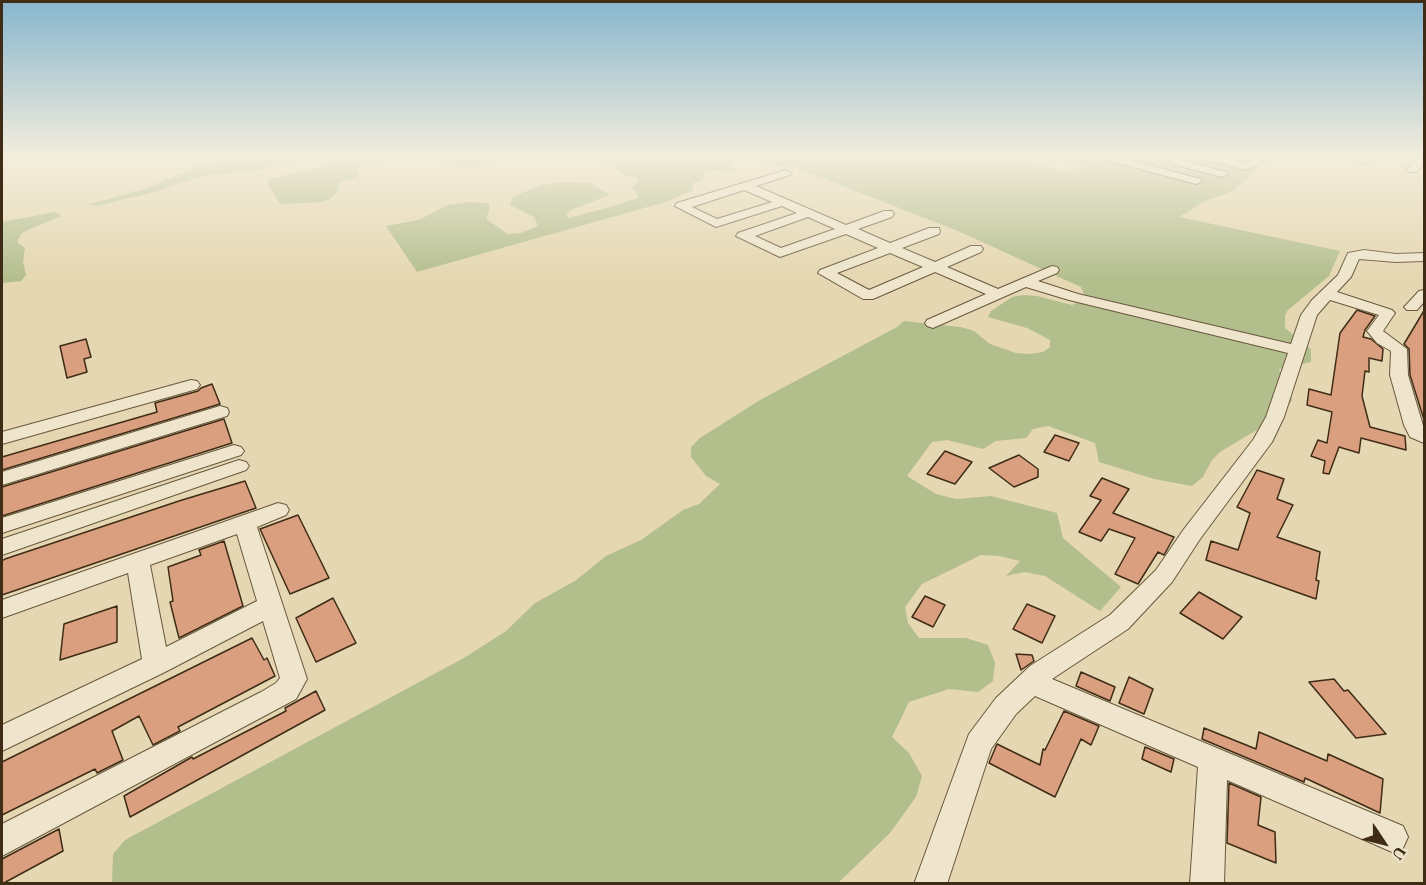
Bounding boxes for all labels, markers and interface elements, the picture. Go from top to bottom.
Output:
north arrow [1354,813,1414,873]
text: U [1387,843,1411,865]

